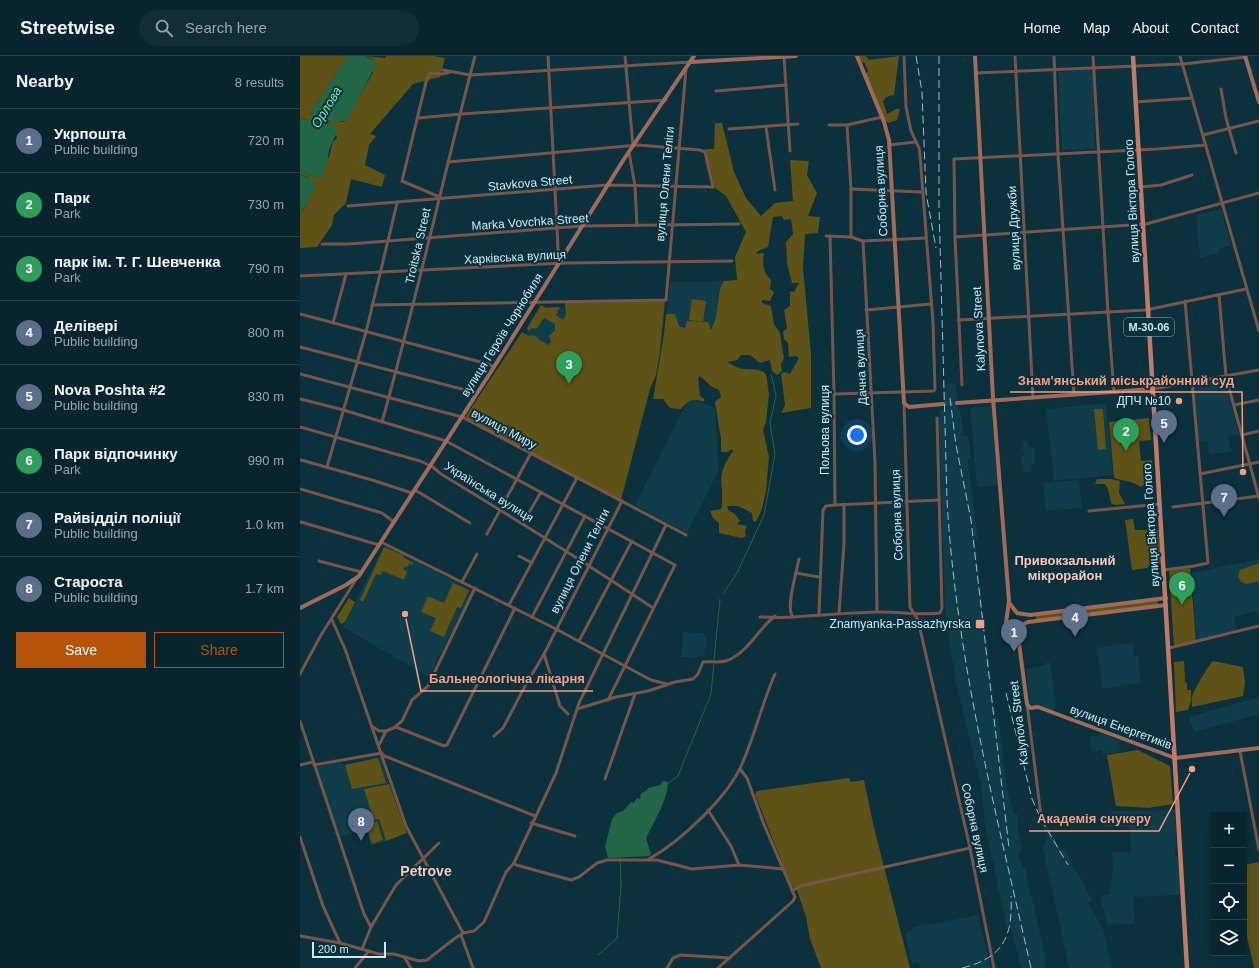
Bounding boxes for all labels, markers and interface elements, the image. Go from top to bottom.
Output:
search box [139,10,419,46]
text: Streetwise [20,17,115,38]
icon: search [153,17,175,39]
text: Search here [185,19,267,36]
text: Home [1024,20,1061,36]
text: Map [1083,20,1110,36]
text: About [1132,20,1169,36]
text: Contact [1191,20,1239,36]
text: Nearby [16,72,74,91]
text: 8 results [235,75,284,90]
water label: Орлова [308,84,345,131]
text: Укрпошта [54,125,126,142]
street label: вулиця Олени Теліги [653,126,677,242]
text: 1 [25,133,33,148]
text: 720 m [248,133,284,148]
street label: вулиця Віктора Голого [1122,139,1142,263]
text: Public building [54,142,138,157]
street label: Соборна вулиця [872,145,890,237]
street label: Stavkova Street [487,172,573,194]
street label: вулиця Дружби [1005,185,1023,271]
text: Парк [54,189,90,206]
text: 2 [25,197,33,212]
text: 730 m [248,197,284,212]
text: Park [54,206,81,221]
street label: Troitska Street [402,206,434,285]
street label: Marka Vovchka Street [471,211,590,233]
street label: Харківська вулиця [464,247,566,267]
text: парк ім. Т. Г. Шевченка [54,253,221,270]
text: 3 [25,261,33,276]
text: 790 m [248,261,284,276]
text: Park [54,270,81,285]
street label: вулиця Героїв Чорнобиля [458,271,546,399]
street label: Kalynova Street [970,286,988,372]
text: Делівері [54,317,118,334]
road number: М-30-06 [1124,318,1174,336]
text: 4 [25,325,33,340]
text: 800 m [248,325,284,340]
street label: Дачна вулиця [852,329,870,405]
text: Public building [54,334,138,349]
pin: 3 [556,351,582,384]
callout: Знам'янський міськрайонний суд [1010,367,1242,392]
text: Знам'янський міськрайонний суд [1018,373,1235,388]
text: Nova Poshta #2 [54,381,166,398]
street label: Польова вулиця [818,385,832,475]
text: 5 [25,389,33,404]
text: 830 m [248,389,284,404]
place label: ДПЧ №10 [1117,394,1171,408]
marker: ДПЧ №10 [1174,396,1184,406]
text: Public building [54,398,138,413]
street label: вулиця Миру [469,406,539,452]
pin: 5 [1151,410,1177,443]
pin: 2 [1113,418,1139,451]
your location [847,425,867,445]
text: Парк відпочинку [54,445,178,462]
text: 6 [25,453,33,468]
text: 990 m [248,453,284,468]
street label: Українська вулиця [442,459,536,525]
text: Park [54,462,81,477]
street label: вулиця Віктора Голого [1140,462,1162,587]
street label: Соборна вулиця [888,469,906,561]
pin: 7 [1211,484,1237,517]
street label: вулиця Олени Теліги [548,506,612,616]
text: Райвідділ поліції [54,509,181,526]
text: 7 [25,517,33,532]
text: 1.0 km [245,517,284,532]
text: Public building [54,526,138,541]
district label: Привокзальний мікрорайон [1014,553,1116,583]
pin: 6 [1169,572,1195,605]
text: Староста [54,573,123,590]
text: 8 [25,581,33,596]
text: 1.7 km [245,581,284,596]
text: Public building [54,590,138,605]
pin: 4 [1062,604,1088,637]
place label: Znamyanka-Passazhyrska [830,617,971,631]
marker: Znamyanka-Passazhyrska [974,618,986,630]
pin: 1 [1001,619,1027,652]
button: Save [16,632,146,668]
button: Share [154,632,284,668]
callout: Бальнеологічна лікарня [421,666,593,691]
text: Бальнеологічна лікарня [429,671,585,686]
street label: Kalynova Street [1007,679,1031,766]
street label: вулиця Енергетиків [1068,702,1174,752]
street label: Соборна вулиця [959,782,991,874]
callout: Академія снукеру [1029,806,1159,831]
pin: 8 [348,808,374,841]
text: Академія снукеру [1037,811,1152,826]
map controls [1211,812,1247,956]
button: + [1211,812,1247,848]
button: − [1211,848,1247,884]
district label: Petrove [400,863,452,879]
button: locate [1211,884,1247,920]
button: layers [1211,920,1247,956]
scale bar [312,940,386,959]
text: 200 m [318,943,349,955]

